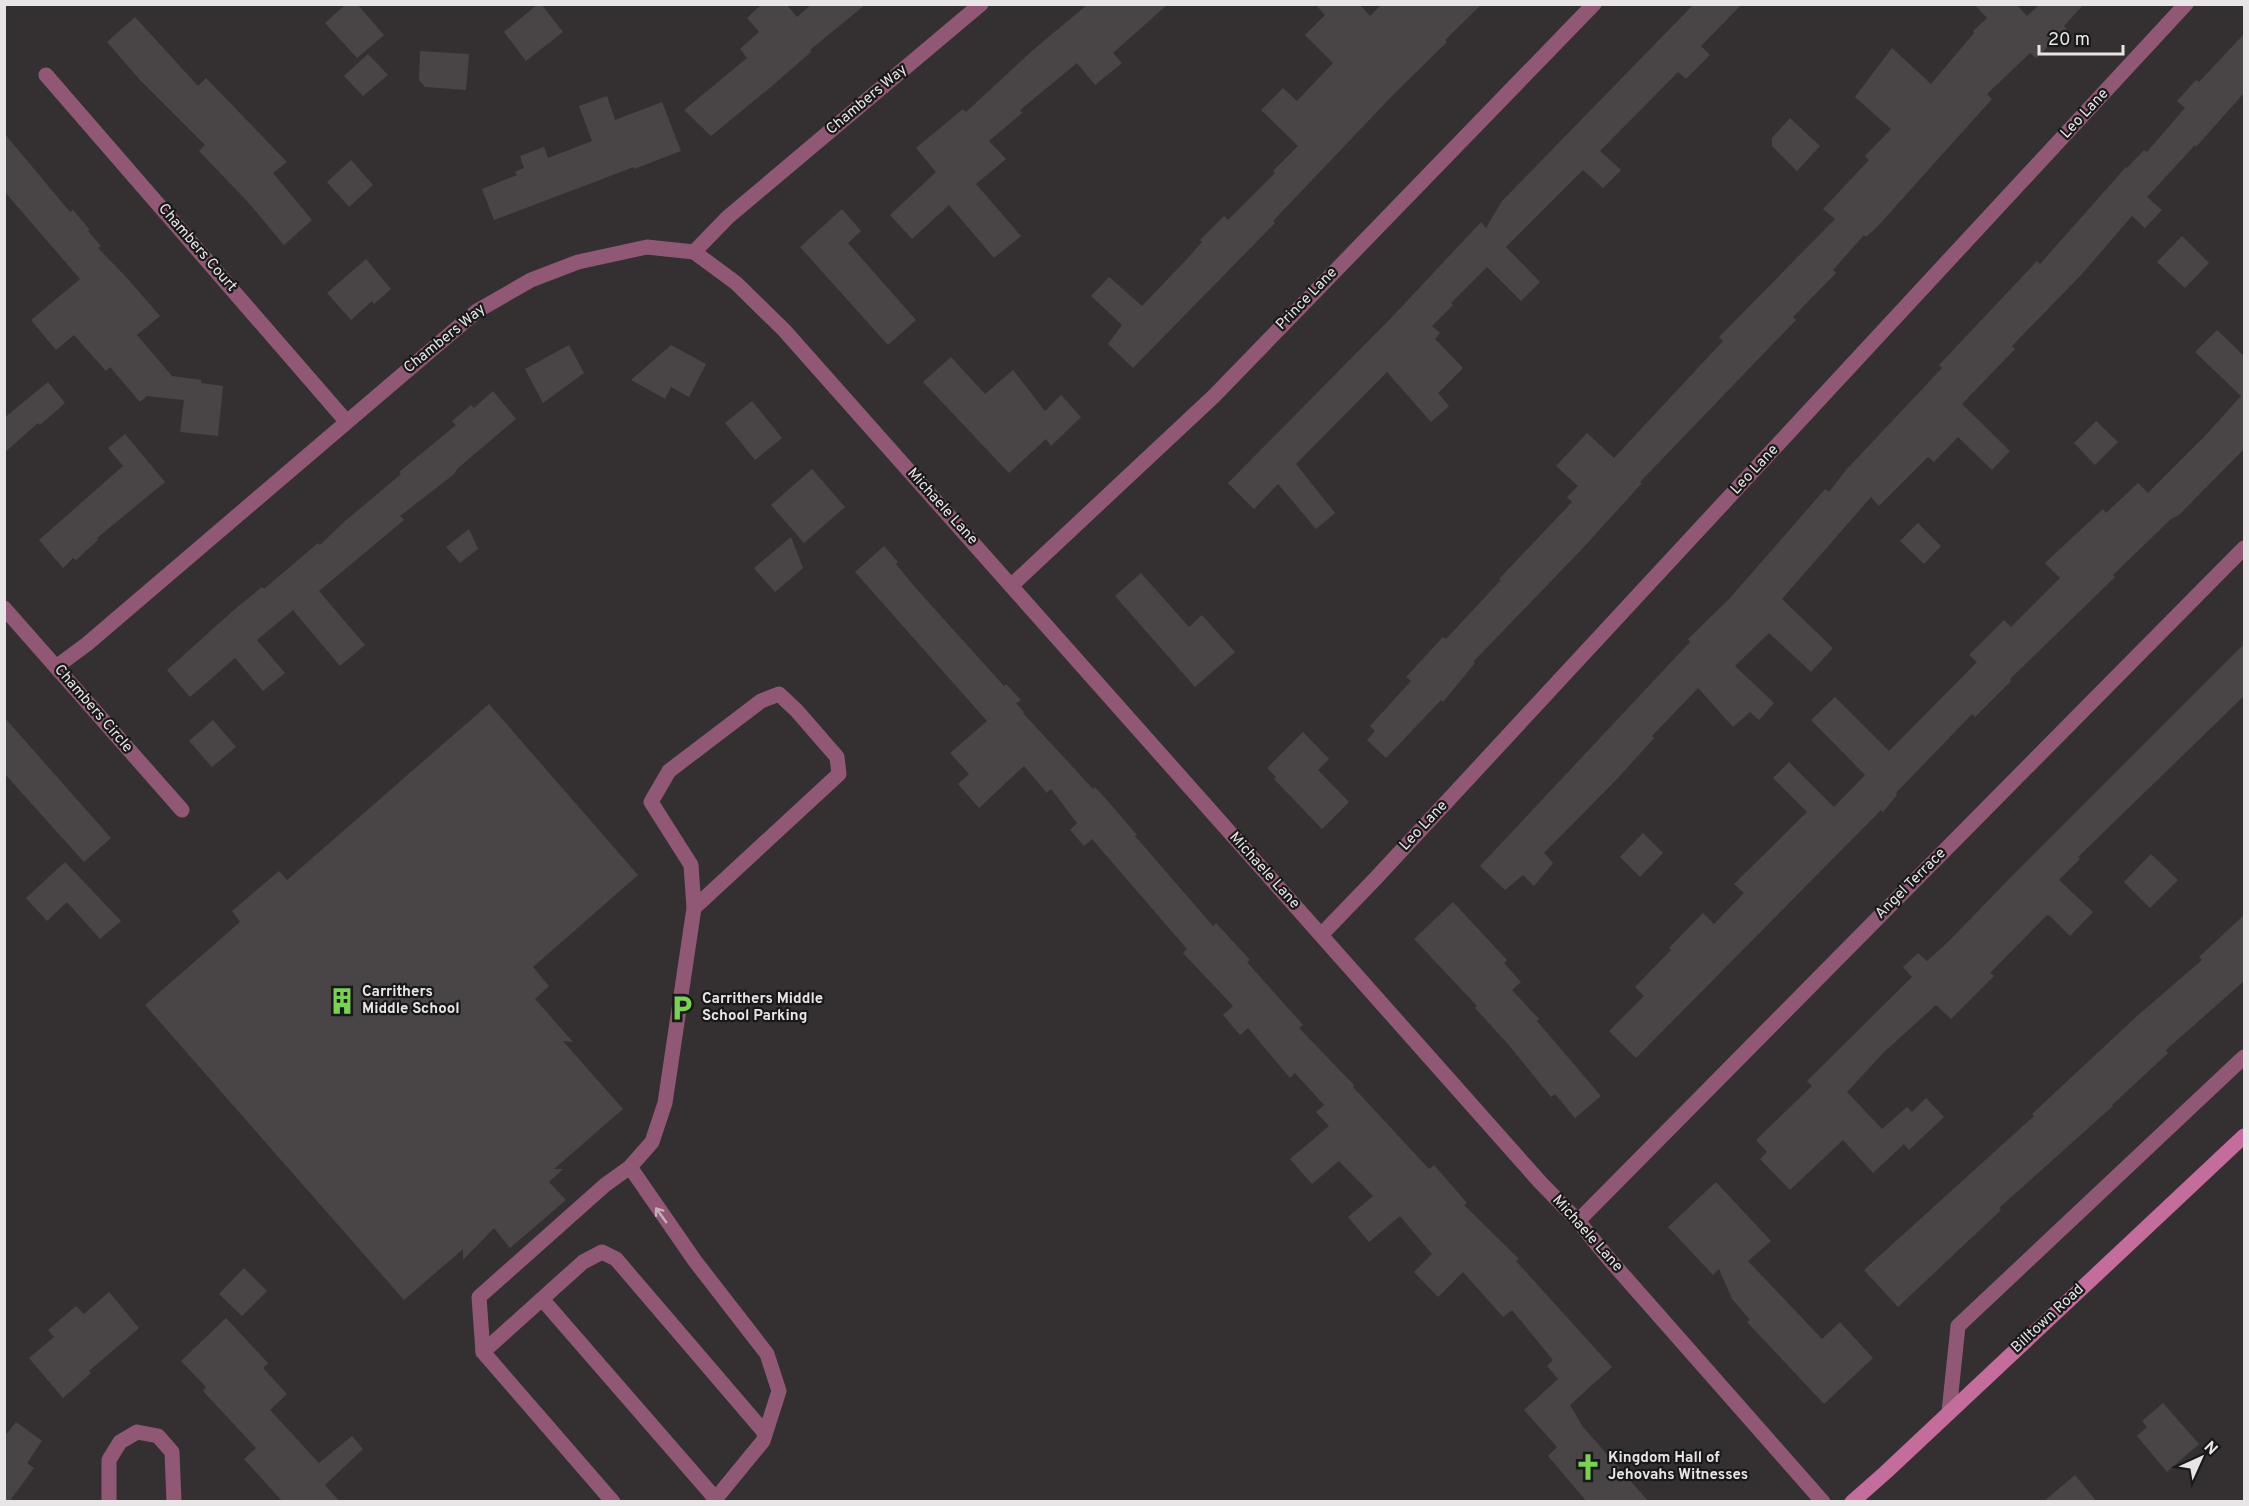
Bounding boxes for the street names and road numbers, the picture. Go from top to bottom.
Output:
street label: Chambers Way [823,61,911,139]
street label: Leo Lane [2057,85,2113,143]
street label: Chambers Court [154,200,240,296]
street label: Prince Lane [1272,264,1342,334]
street label: Chambers Way [400,300,490,378]
street label: Leo Lane [1727,441,1783,499]
street label: Michaele Lane [903,465,981,549]
street label: Chambers Circle [50,661,136,757]
street label: Leo Lane [1396,797,1452,855]
street label: Michaele Lane [1225,829,1303,913]
street label: Angel Terrace [1871,844,1951,924]
street label: Michaele Lane [1548,1192,1626,1276]
street label: Billtown Road [2008,1280,2088,1358]

